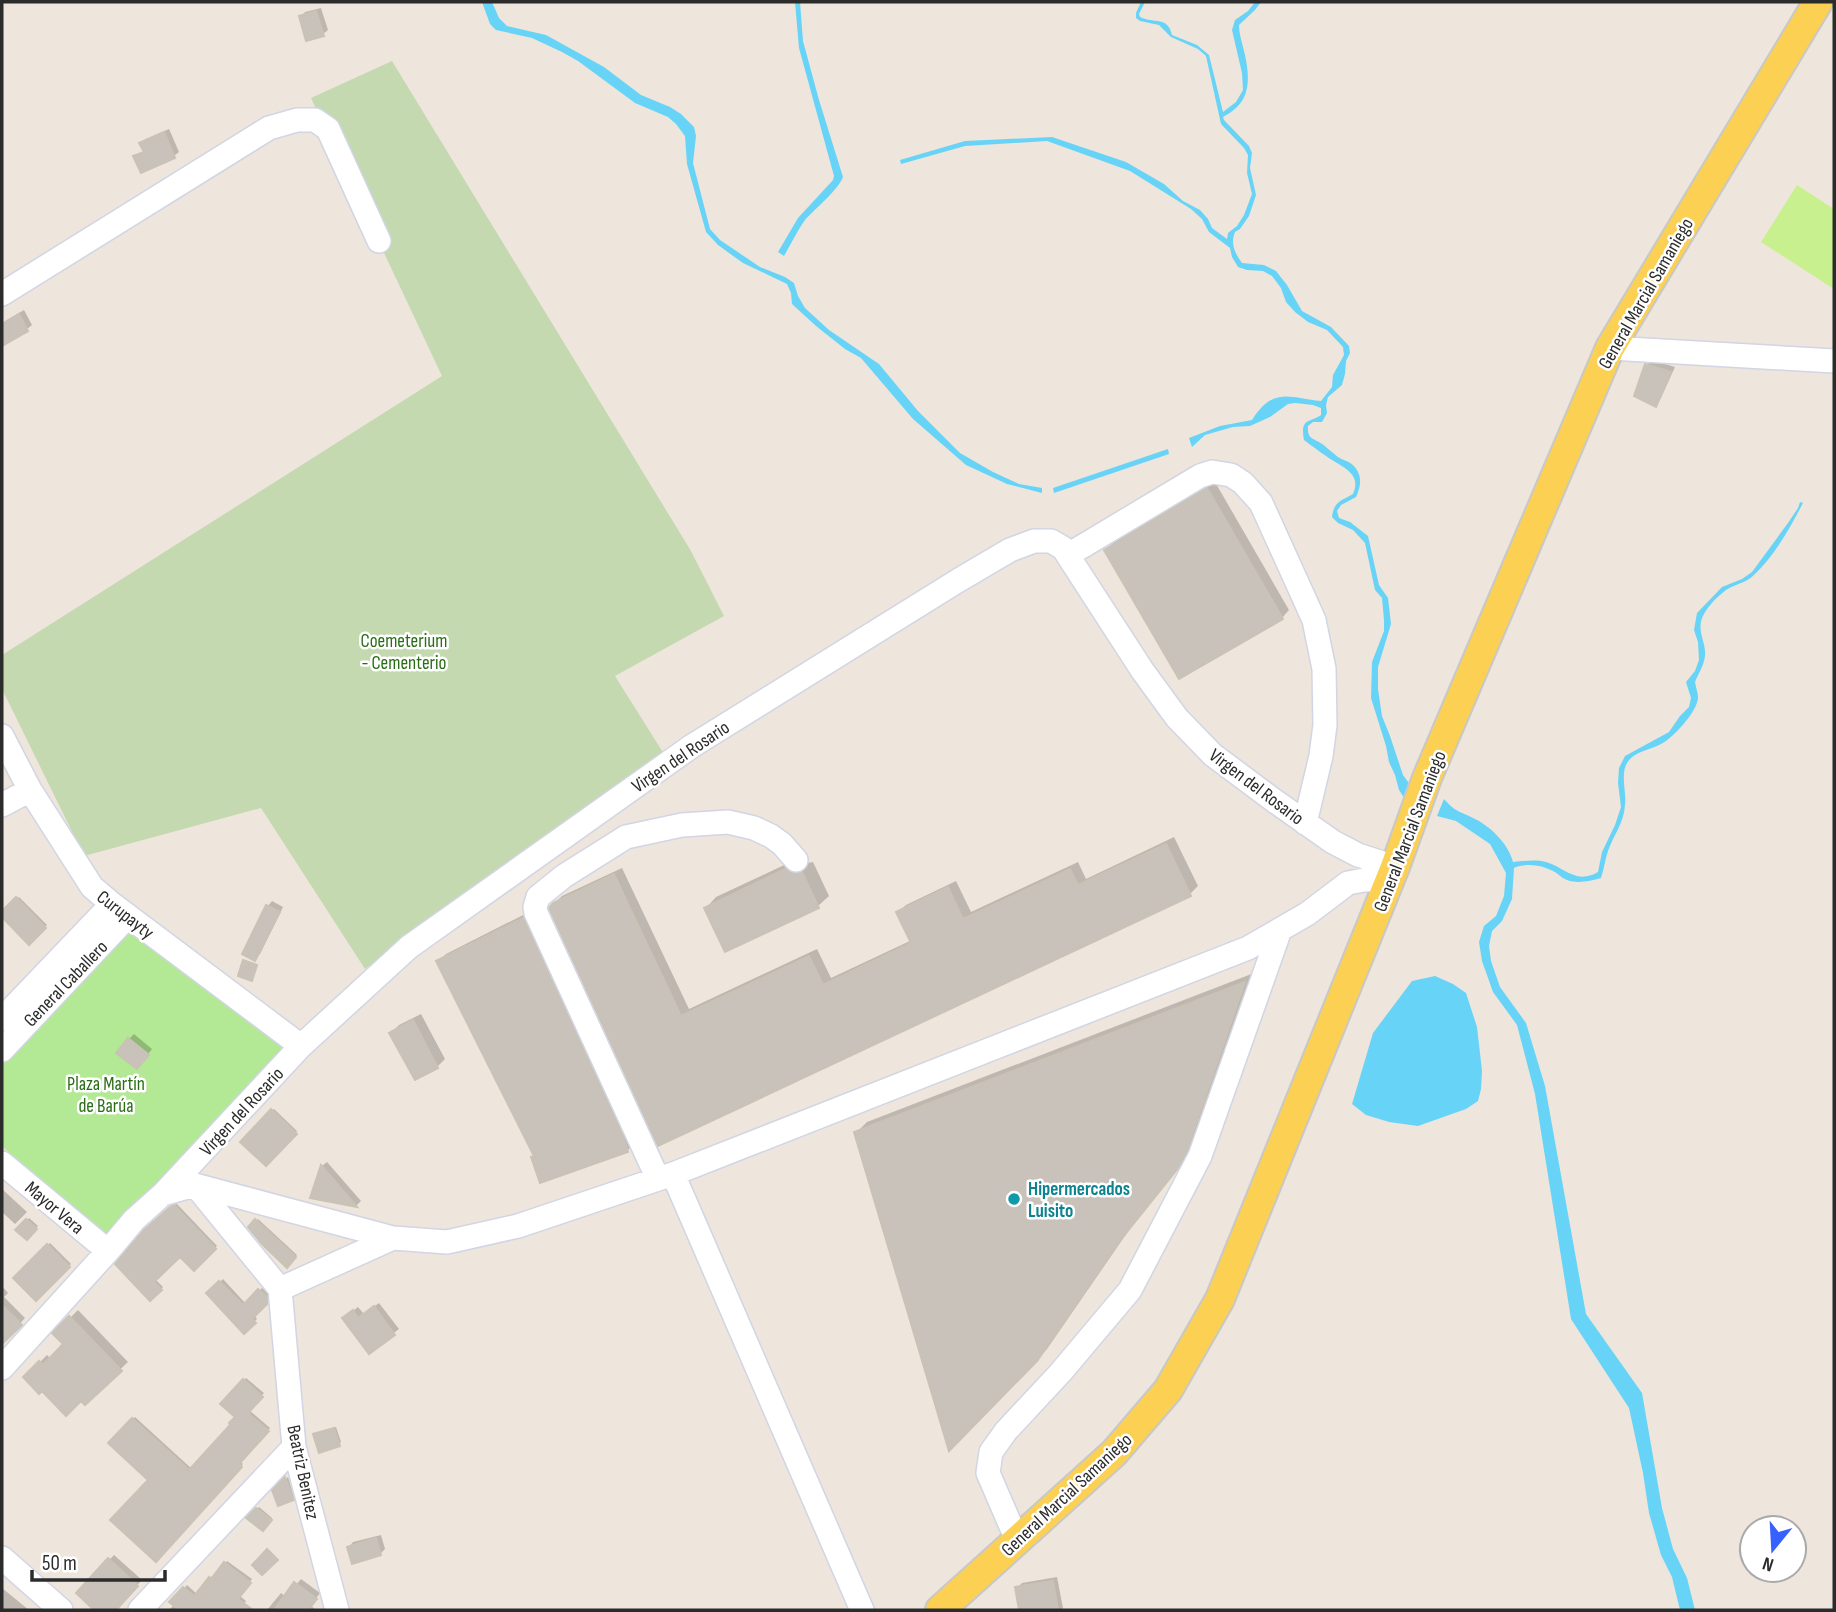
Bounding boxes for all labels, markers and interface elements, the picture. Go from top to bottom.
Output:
street label: General Marcial Samaniego [1594,214,1699,373]
park label: Coemeterium - Cementerio [361,630,447,675]
street label: Virgen del Rosario [628,716,734,798]
street label: Virgen del Rosario [1204,744,1308,830]
street label: General Marcial Samaniego [1369,748,1452,915]
street label: Curupayty [92,886,159,945]
street label: General Caballero [19,936,113,1032]
street label: Virgen del Rosario [195,1063,289,1161]
park label: Plaza Martín de Barúa [67,1073,145,1118]
street label: Mayor Vera [20,1177,88,1239]
place label: Hipermercados Luisito [1028,1178,1130,1223]
marker: Hipermercados Luisito [1006,1191,1022,1207]
street label: Beatriz Benitez [281,1423,324,1522]
street label: General Marcial Samaniego [997,1429,1137,1562]
north arrow [1738,1514,1808,1584]
scale bar [32,1538,164,1582]
text: 50 m [42,1551,77,1576]
text: N [1760,1551,1777,1576]

